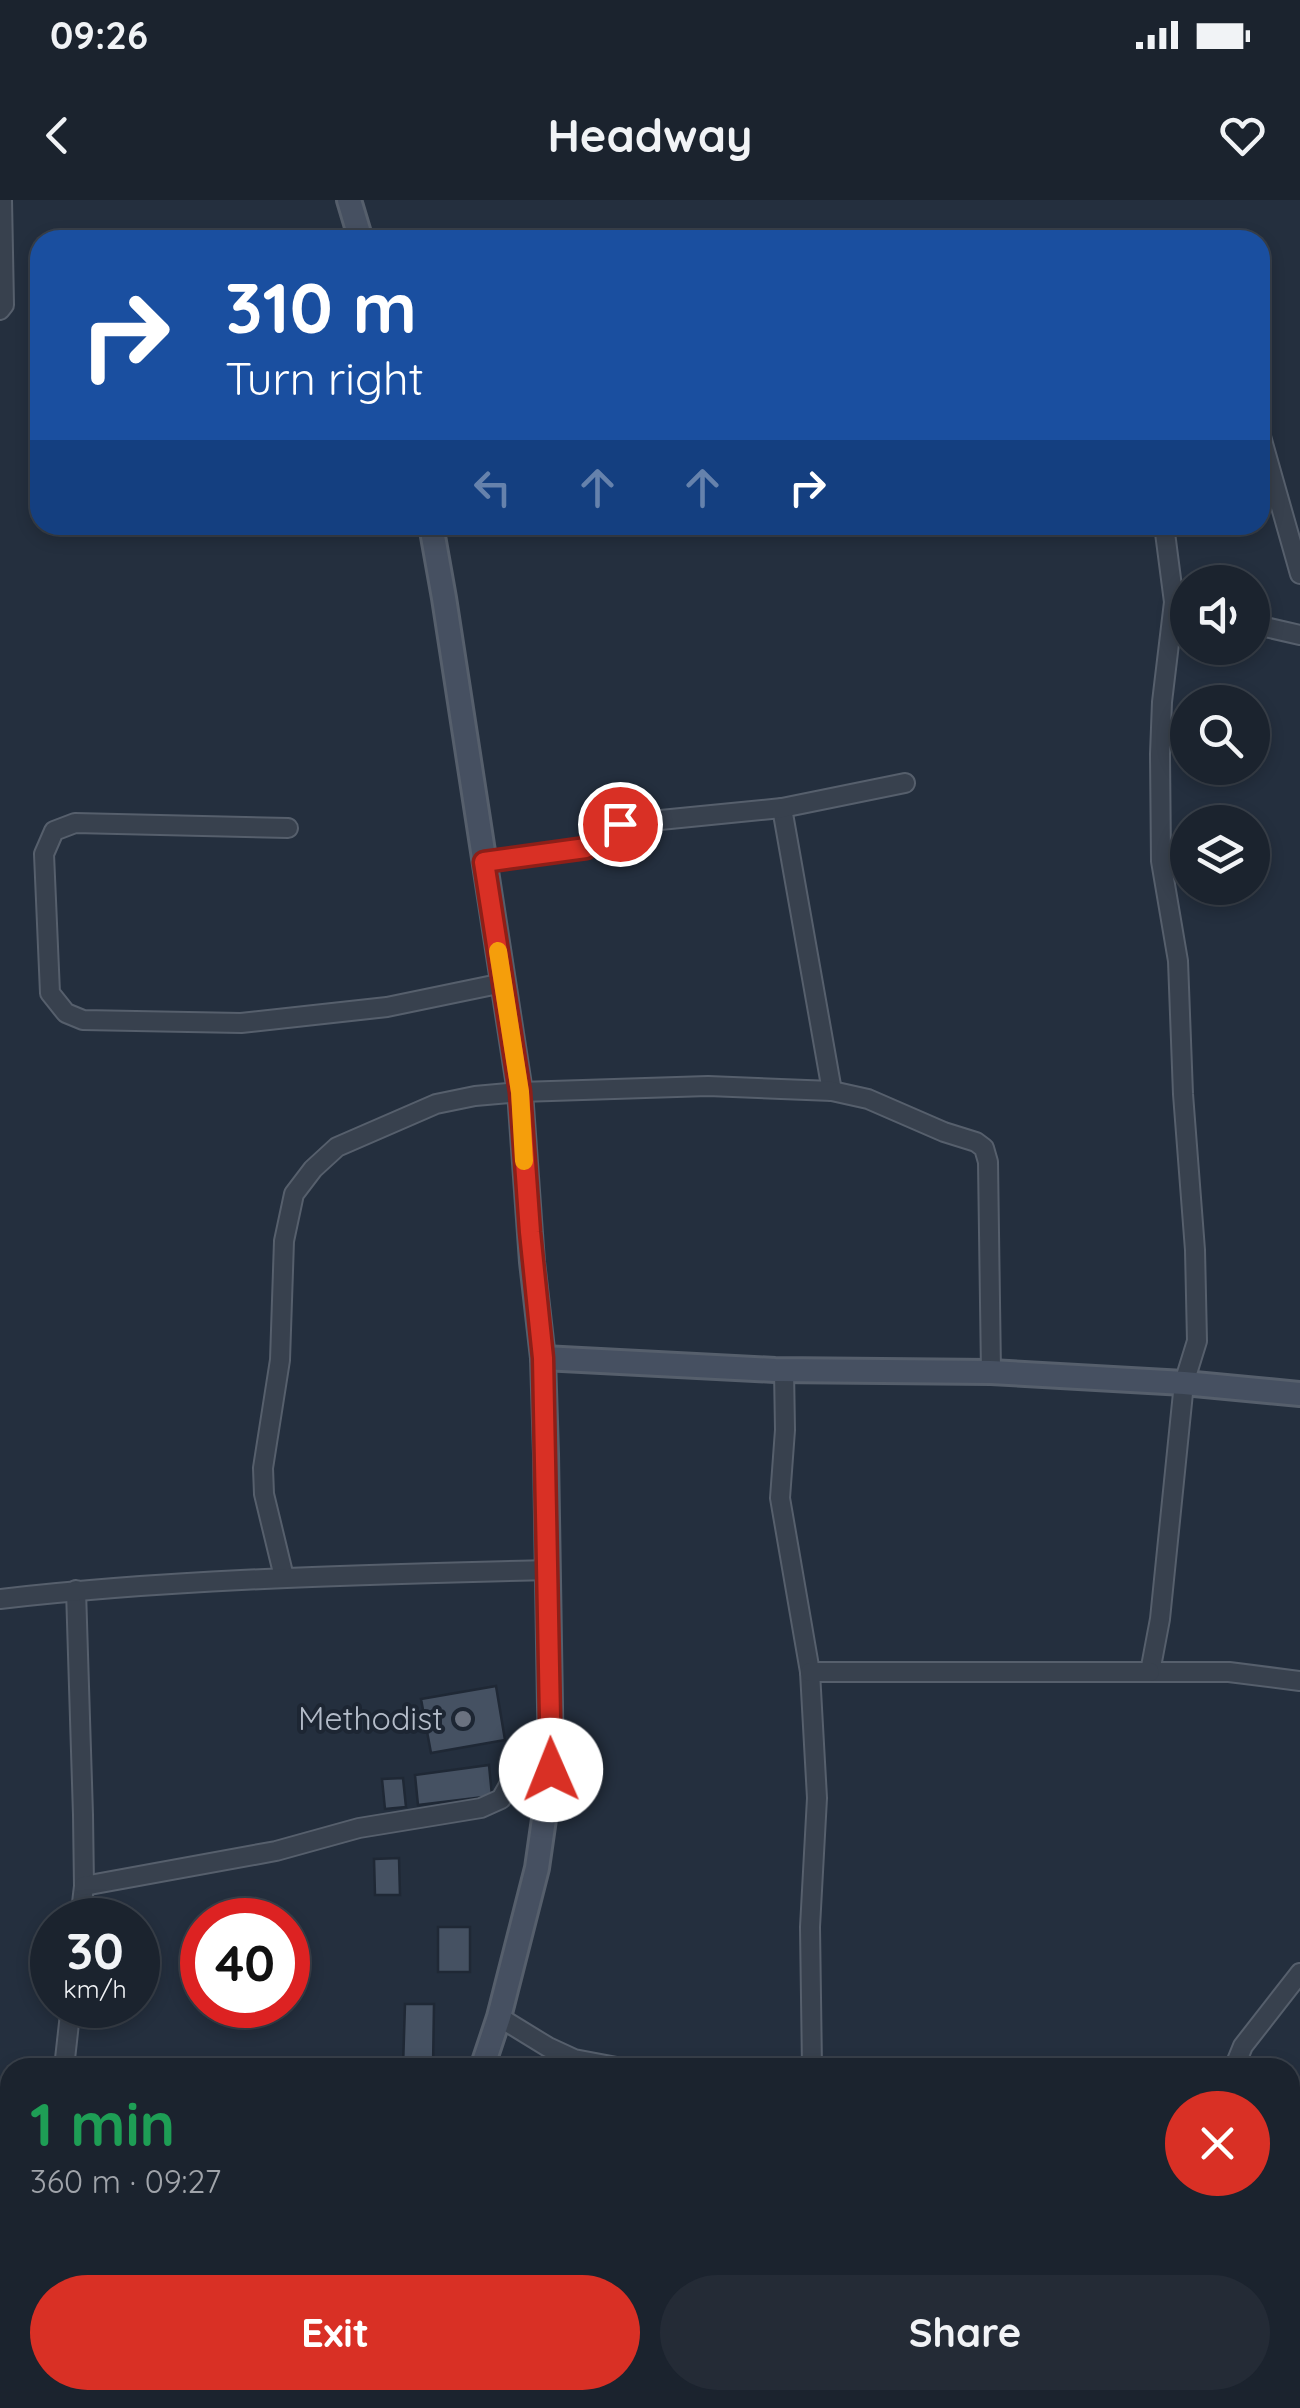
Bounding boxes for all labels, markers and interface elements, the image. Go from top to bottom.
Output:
text: 09:26 [50,11,148,59]
text: Headway [547,107,753,163]
icon: back [30,108,85,163]
icon: heart [1215,108,1270,163]
text: 310 m [225,263,417,351]
icon: right [60,270,190,400]
text: Turn right [225,350,424,406]
icon: left [465,460,520,515]
icon: ahead [570,460,625,515]
icon: ahead [675,460,730,515]
icon: right [780,460,835,515]
map controls [1170,565,1270,905]
button: sound [1170,565,1270,665]
button: search [1170,685,1270,785]
pin [578,782,663,867]
icon: arrive [593,797,648,852]
button: layers [1170,805,1270,905]
place label: Methodist [298,1698,443,1738]
marker: Methodist [452,1708,474,1730]
position arrow [499,1718,603,1822]
speed limit sign: 40 [180,1898,310,2028]
text: 30 [66,1919,124,1982]
text: km/h [63,1973,127,2004]
text: 1 min [30,2086,175,2161]
button: close [1165,2091,1270,2196]
text: 360 m · 09:27 [30,2161,221,2201]
button: Exit [30,2275,640,2390]
button: Share [660,2275,1270,2390]

